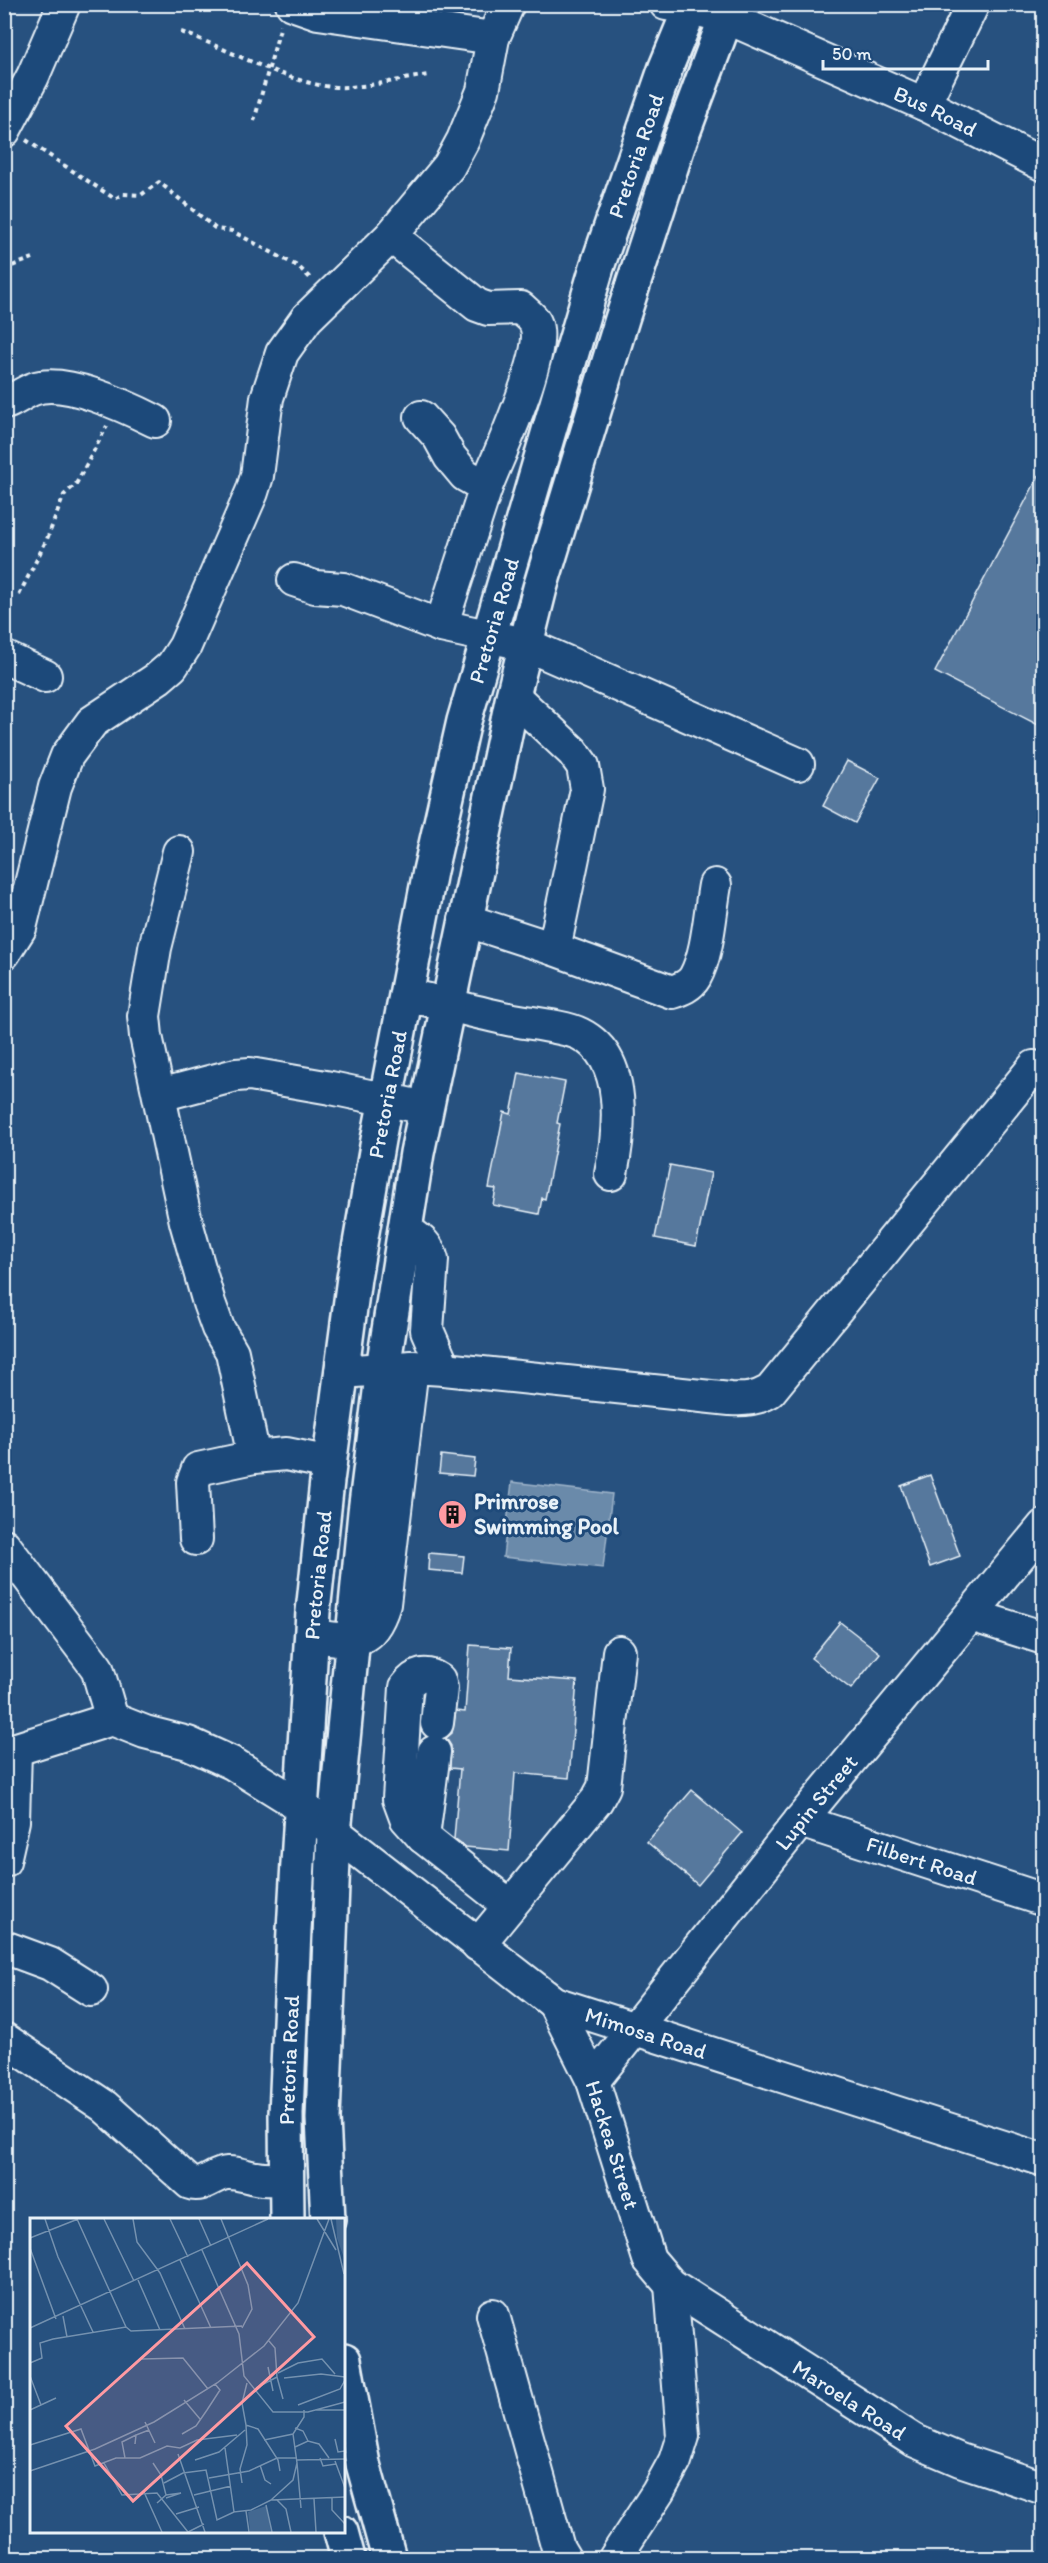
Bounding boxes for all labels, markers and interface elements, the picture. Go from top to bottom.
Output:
scale bar [823,33,988,71]
text: 50 m [832,43,872,65]
street label: Bus Road [890,79,982,142]
street label: Pretoria Road [601,90,669,222]
street label: Pretoria Road [462,554,525,687]
street label: Pretoria Road [362,1028,412,1160]
place label: Primrose Swimming Pool [474,1488,619,1540]
building icon: Primrose Swimming Pool [437,1498,469,1530]
street label: Pretoria Road [298,1509,337,1641]
street label: Lupin Street [769,1749,863,1855]
street label: Filbert Road [863,1830,981,1891]
street label: Pretoria Road [272,1995,305,2125]
street label: Mimosa Road [582,2000,710,2065]
street label: Hackea Street [580,2077,646,2213]
inset map [30,2218,345,2533]
street label: Maroela Road [788,2353,912,2446]

